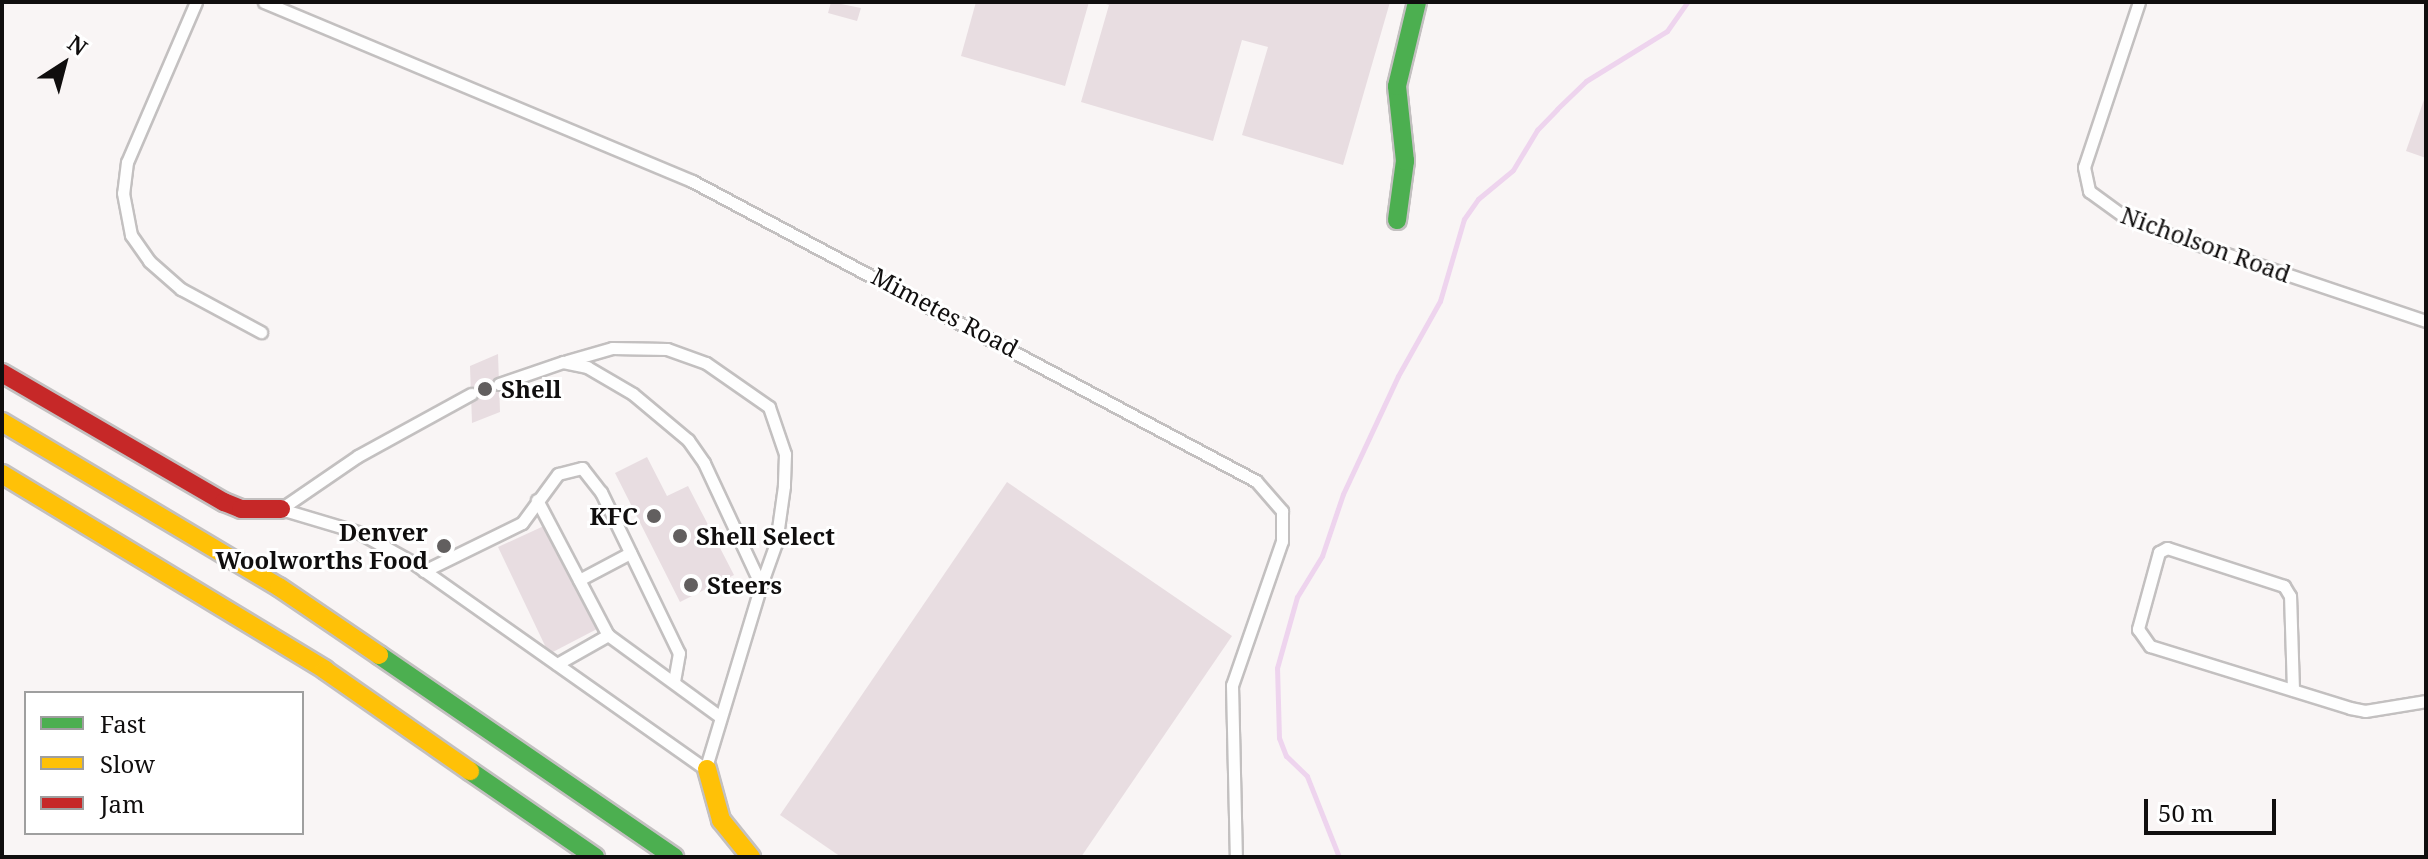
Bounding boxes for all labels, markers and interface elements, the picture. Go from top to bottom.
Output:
north arrow [24,24,104,104]
text: N [62,27,94,62]
street label: Nicholson Road [2117,200,2295,288]
street label: Mimetes Road [867,261,1023,363]
place label: Shell [501,375,562,403]
marker: Shell [476,380,494,398]
place label: KFC [589,502,638,530]
marker: KFC [645,507,663,525]
place label: Denver Woolworths Food [216,518,428,574]
place label: Shell Select [696,522,835,550]
marker: Shell Select [671,527,689,545]
marker: Denver Woolworths Food [435,537,453,555]
place label: Steers [707,571,782,599]
marker: Steers [682,576,700,594]
legend [24,691,304,835]
text: Fast [100,707,146,740]
text: Slow [100,747,155,780]
scale bar [2148,783,2280,833]
text: Jam [100,787,145,820]
text: 50 m [2158,796,2214,829]

